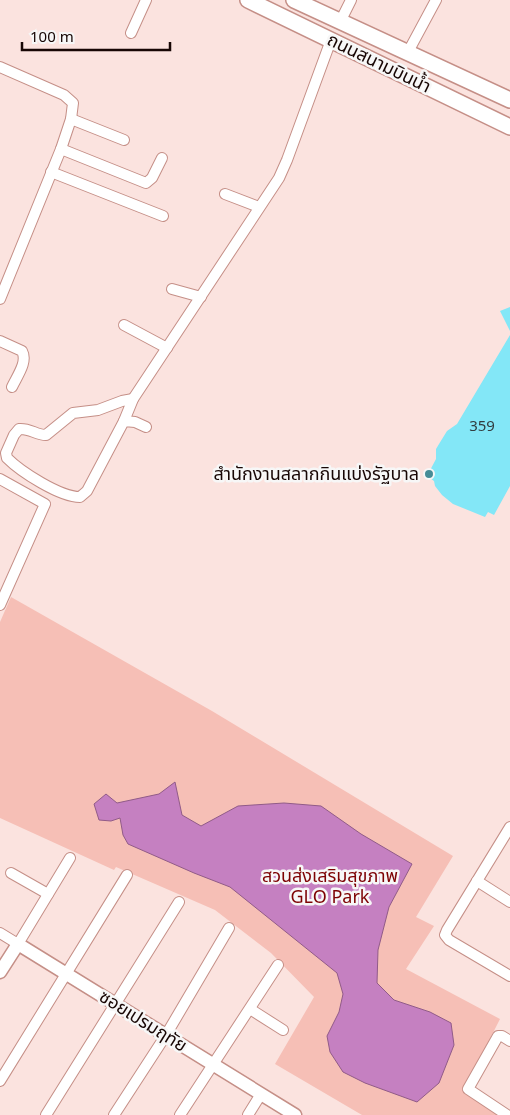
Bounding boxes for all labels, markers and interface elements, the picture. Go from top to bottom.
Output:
scale bar [22,20,170,52]
text: 100 m [30,26,74,46]
street label: ถนนสนามบินน้ำ [323,27,435,98]
house number: 359 [469,415,495,435]
place label: สำนักงานสลากกินแบ่งรัฐบาล [213,461,419,485]
marker: สำนักงานสลากกินแบ่งรัฐบาล [423,468,435,480]
park label: สวนส่งเสริมสุขภาพ GLO Park [262,863,398,908]
street label: ซอยเปรมฤทัย [95,984,192,1057]

